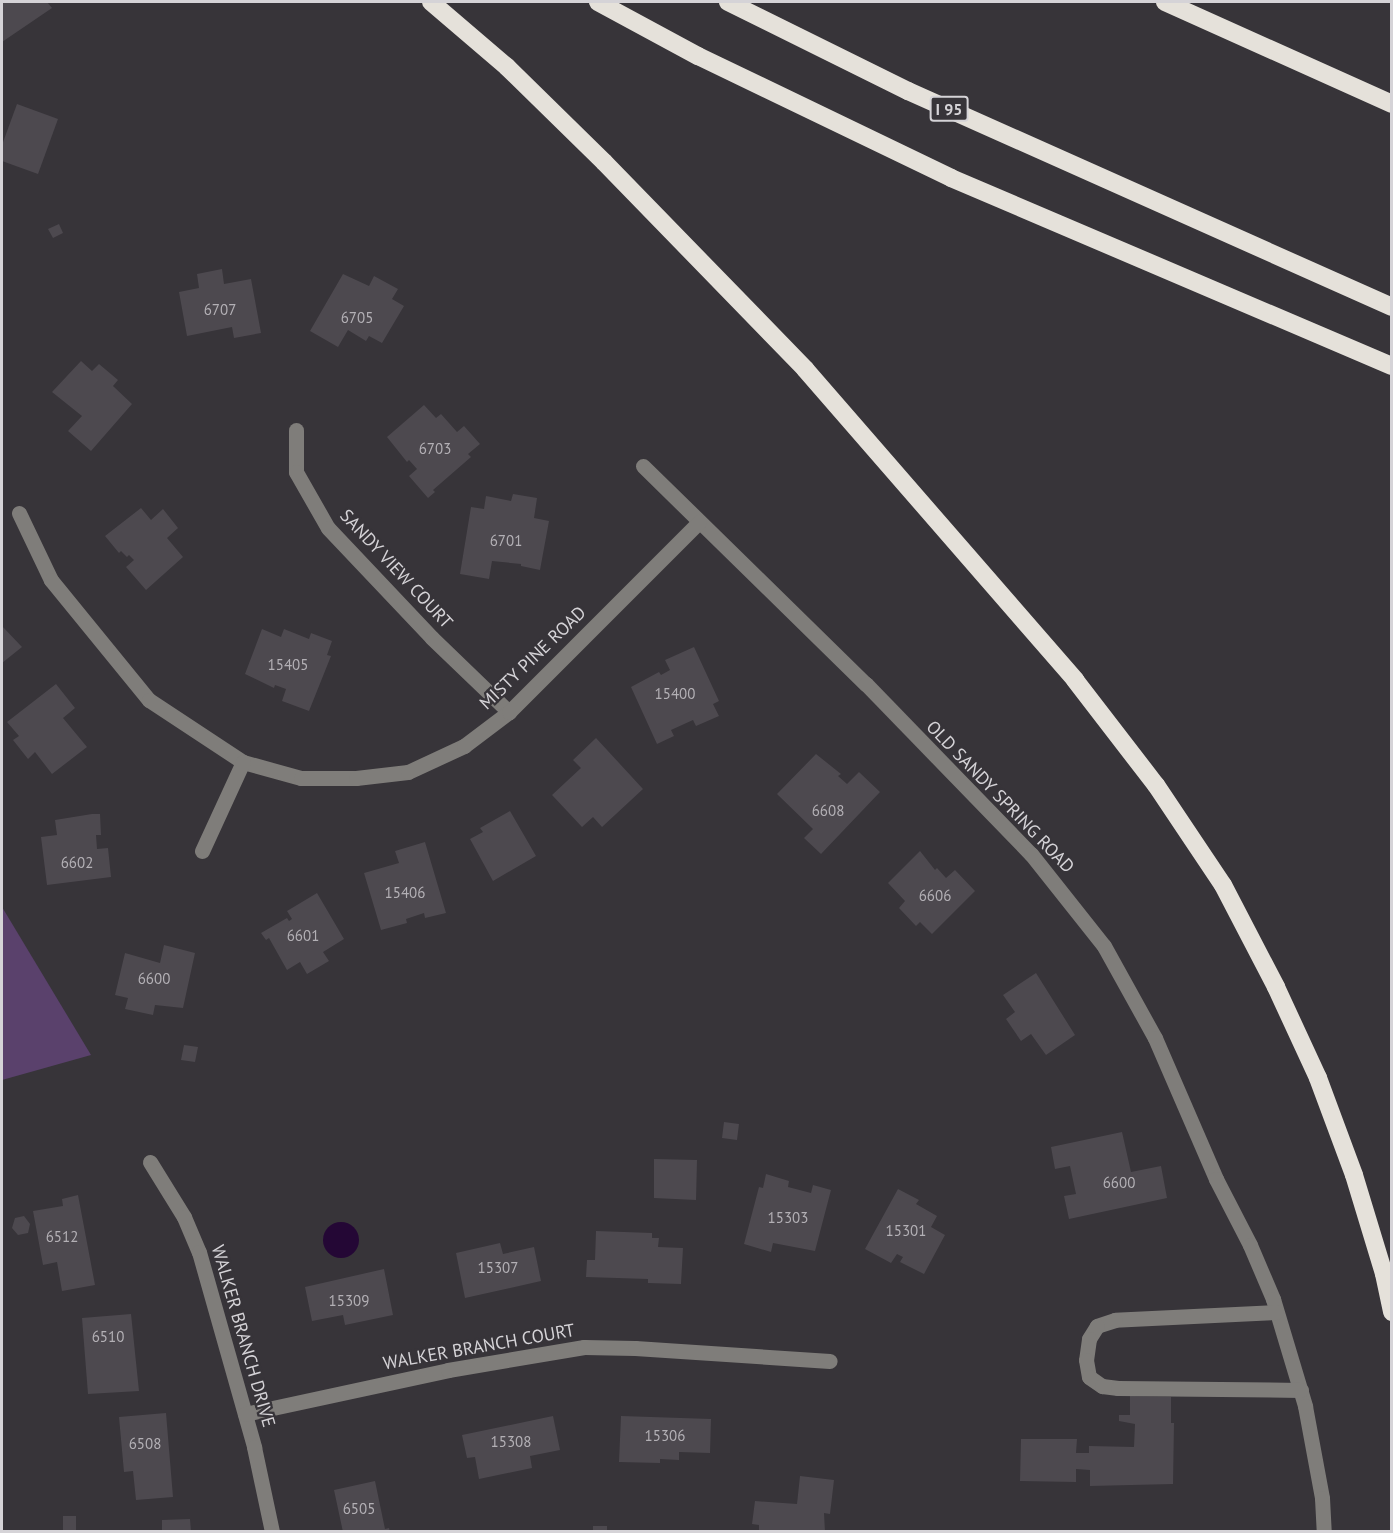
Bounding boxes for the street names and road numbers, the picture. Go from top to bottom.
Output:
road number: I 95 [930,96,968,122]
street label: SANDY VIEW COURT [335,504,457,634]
street label: MISTY PINE ROAD [475,602,591,714]
street label: OLD SANDY SPRING ROAD [921,716,1079,878]
street label: WALKER BRANCH DRIVE [207,1242,279,1430]
street label: WALKER BRANCH COURT [381,1319,577,1375]

